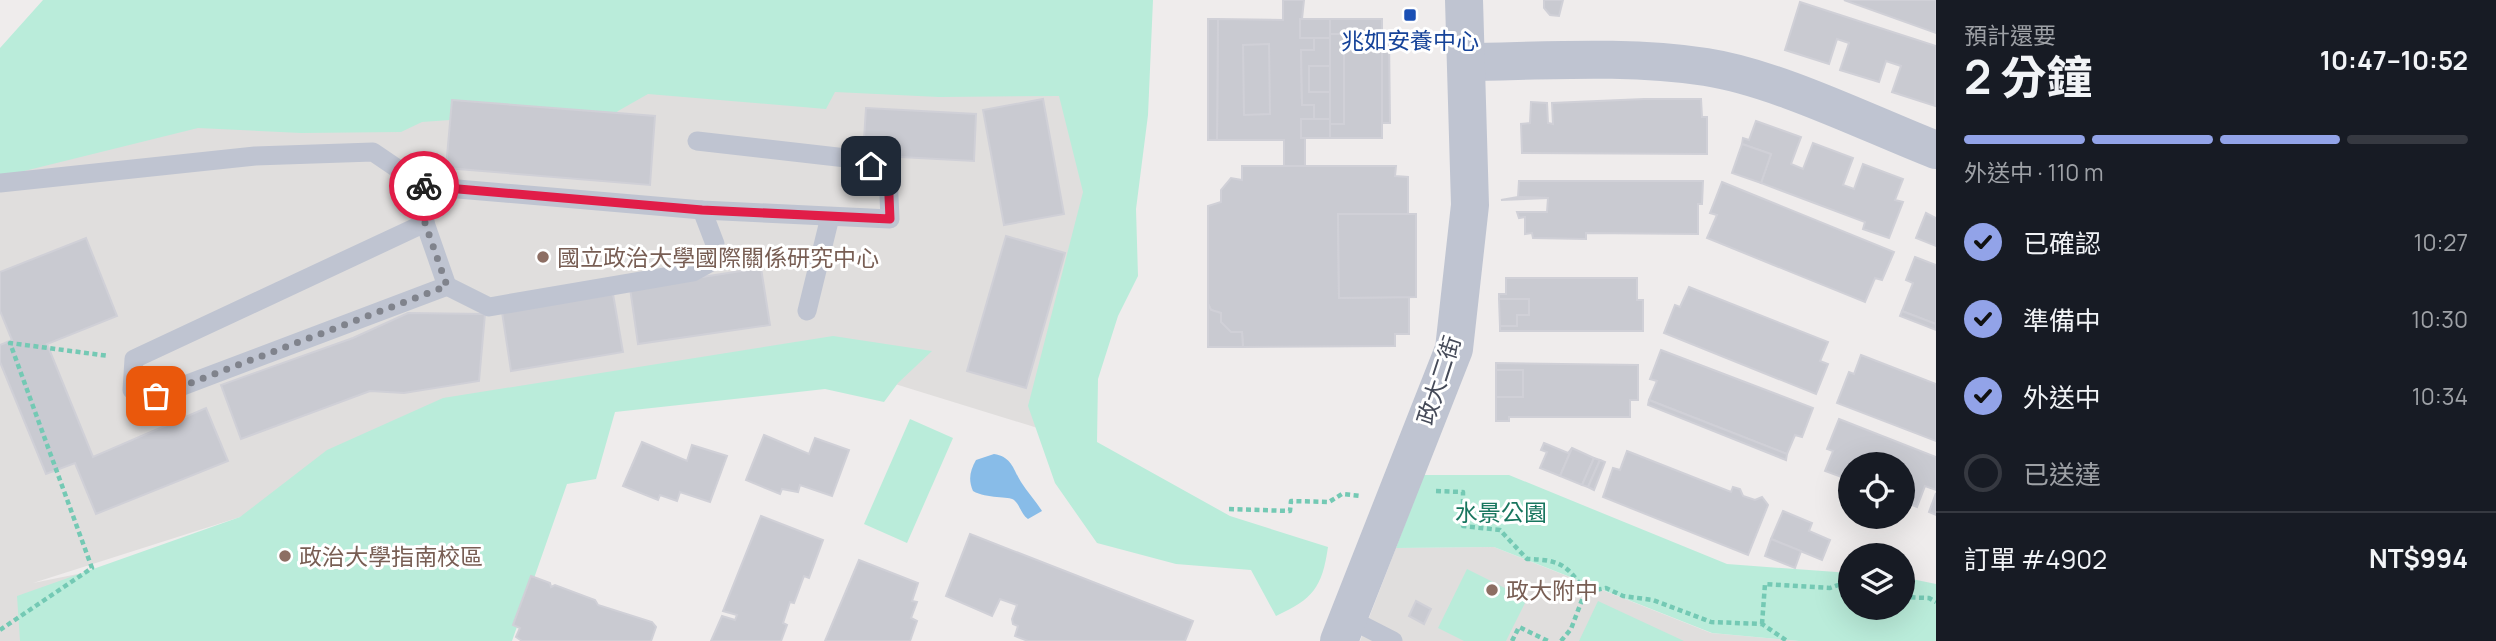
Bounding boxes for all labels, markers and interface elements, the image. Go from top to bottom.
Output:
marker: 兆如安養中心 [1402,7,1418,23]
text: 預計還要 [1964,19,2056,51]
place label: 兆如安養中心 [1341,24,1479,56]
text: 10:47–10:52 [2320,42,2468,78]
text: 2 分鐘 [1964,45,2093,108]
pin [841,136,901,196]
icon: home [852,147,890,185]
courier [389,151,459,221]
text: 外送中 · 110 m [1964,156,2103,188]
icon: bike [405,167,443,205]
icon: check [1964,223,2002,261]
text: 已確認 [2023,225,2101,261]
text: 10:27 [2413,226,2468,258]
place label: 國立政治大學國際關係研究中心 [557,241,879,273]
marker: 國立政治大學國際關係研究中心 [535,249,551,265]
icon: check [1964,300,2002,338]
text: 準備中 [2023,302,2101,338]
text: 10:30 [2411,303,2468,335]
street label: 政大二街 [1409,331,1467,429]
pin [126,366,186,426]
icon: bag [137,377,175,415]
icon: check [1964,377,2002,415]
text: 外送中 [2023,379,2101,415]
text: 10:34 [2412,380,2468,412]
map controls [1838,452,1915,620]
button: locate [1838,452,1915,529]
text: 已送達 [2023,456,2101,492]
park label: 水景公園 [1455,496,1547,528]
place label: 政治大學指南校區 [299,540,483,572]
text: NT$994 [2369,540,2468,576]
text: 訂單 #4902 [1964,541,2107,577]
button: layers [1838,543,1915,620]
marker: 政治大學指南校區 [277,548,293,564]
place label: 政大附中 [1506,574,1598,606]
marker: 政大附中 [1484,582,1500,598]

